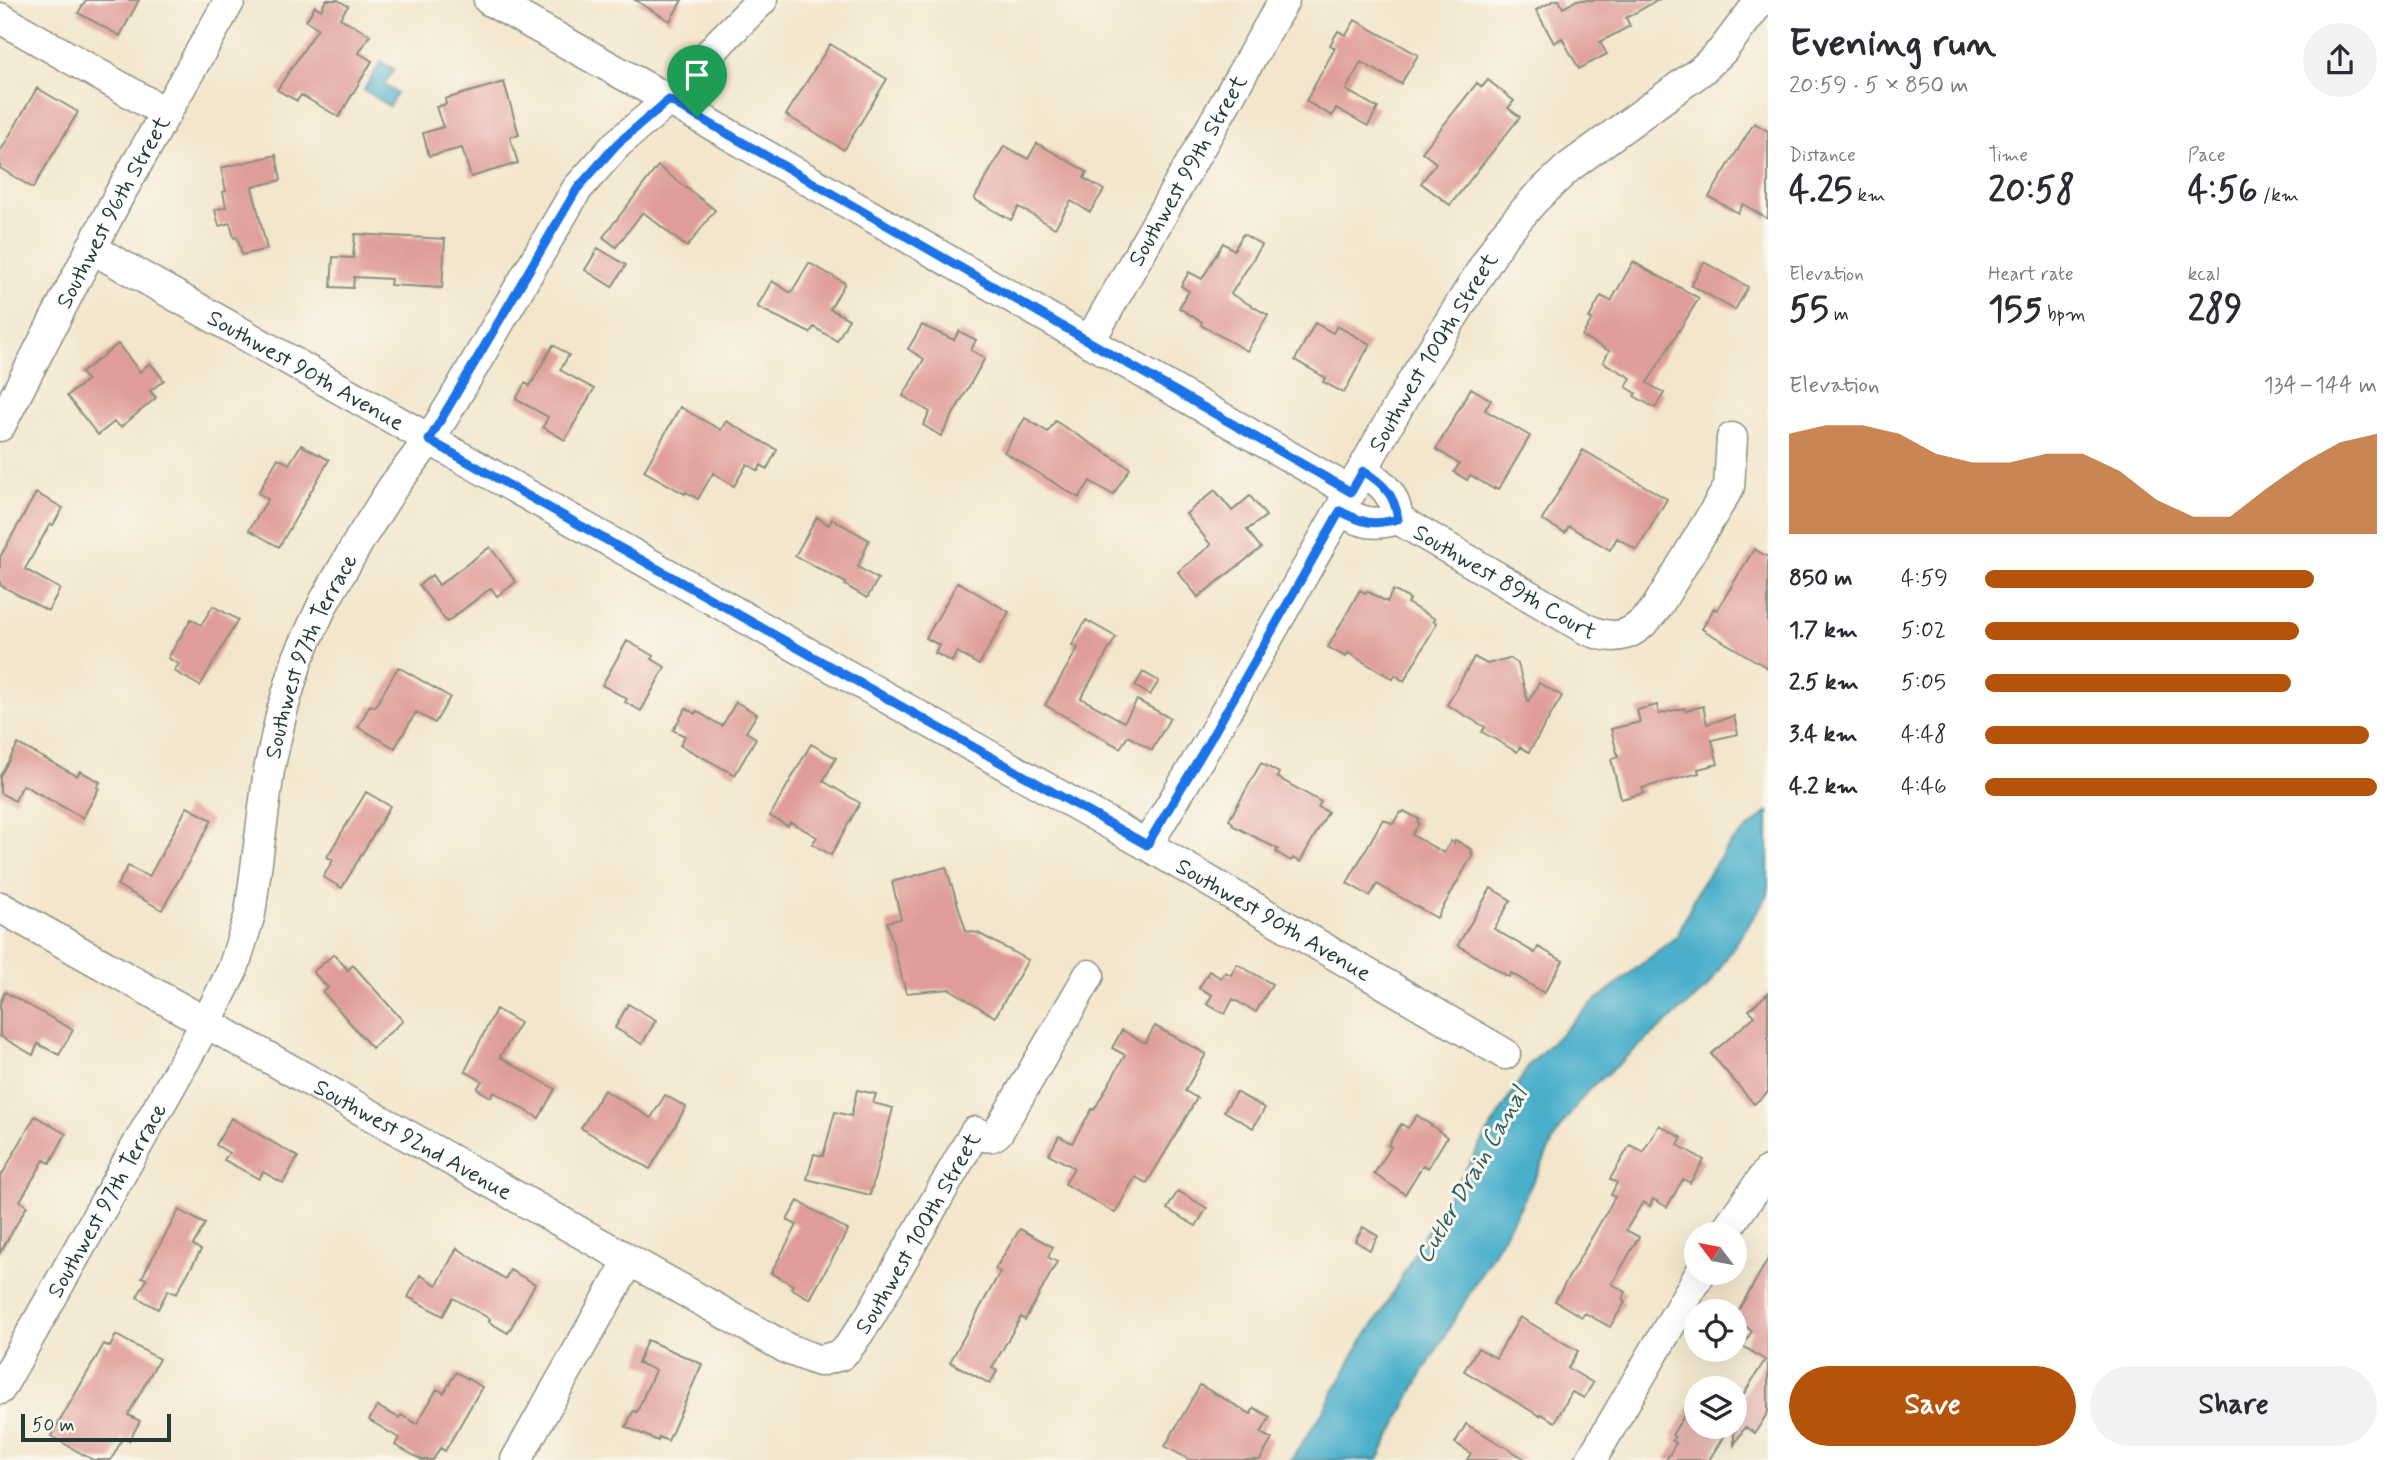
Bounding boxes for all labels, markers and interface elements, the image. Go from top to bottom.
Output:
text: Evening run [1789,20,1996,69]
button: share [2303,23,2377,97]
pin [667,45,727,117]
icon: arrive [678,56,716,94]
street label: Southwest 99th Street [1122,69,1256,272]
text: 20:59 · 5 × 850 m [1789,71,1969,101]
street label: Southwest 96th Street [50,110,178,314]
text: Distance [1789,143,1856,168]
text: Time [1988,143,2028,168]
text: Pace [2188,143,2225,168]
text: 4.25 [1789,168,1852,214]
text: 20:58 [1988,168,2075,214]
text: 4:56 [2188,168,2258,214]
text: km [1852,183,1885,208]
text: /km [2258,183,2299,208]
street label: Southwest 100th Street [1363,247,1506,458]
text: Elevation [1789,262,1864,287]
text: Heart rate [1988,262,2074,287]
text: kcal [2188,262,2220,287]
text: 55 [1789,287,1829,333]
text: 155 [1988,287,2042,333]
text: 289 [2188,287,2242,333]
text: m [1829,302,1849,327]
text: bpm [2042,302,2086,327]
street label: Southwest 90th Avenue [201,304,409,439]
text: Elevation [1789,371,1880,401]
text: 134–144 m [2263,371,2377,401]
street label: Southwest 89th Court [1407,518,1600,649]
street label: Southwest 97th Terrace [259,549,366,762]
text: 850 m [1789,564,1853,594]
text: 4:59 [1901,564,1948,594]
text: 1.7 km [1789,616,1858,646]
text: 5:02 [1901,616,1946,646]
text: 2.5 km [1789,668,1859,698]
text: 5:05 [1901,668,1946,698]
text: 3.4 km [1789,720,1857,750]
text: 4:48 [1901,720,1947,750]
text: 4.2 km [1789,772,1858,802]
text: 4:46 [1901,772,1947,802]
street label: Southwest 90th Avenue [1170,852,1376,990]
street label: Southwest 92nd Avenue [308,1073,517,1208]
water label: Cutler Drain Canal [1409,1080,1536,1270]
street label: Southwest 97th Terrace [41,1098,175,1304]
street label: Southwest 100th Street [849,1127,989,1341]
north arrow [1684,1222,1746,1284]
map controls [1684,1222,1747,1439]
button: locate [1684,1299,1747,1362]
button: Save [1789,1366,2076,1446]
button: Share [2090,1366,2377,1446]
button: layers [1684,1376,1747,1439]
scale bar [21,1411,172,1443]
text: 50 m [32,1413,75,1438]

